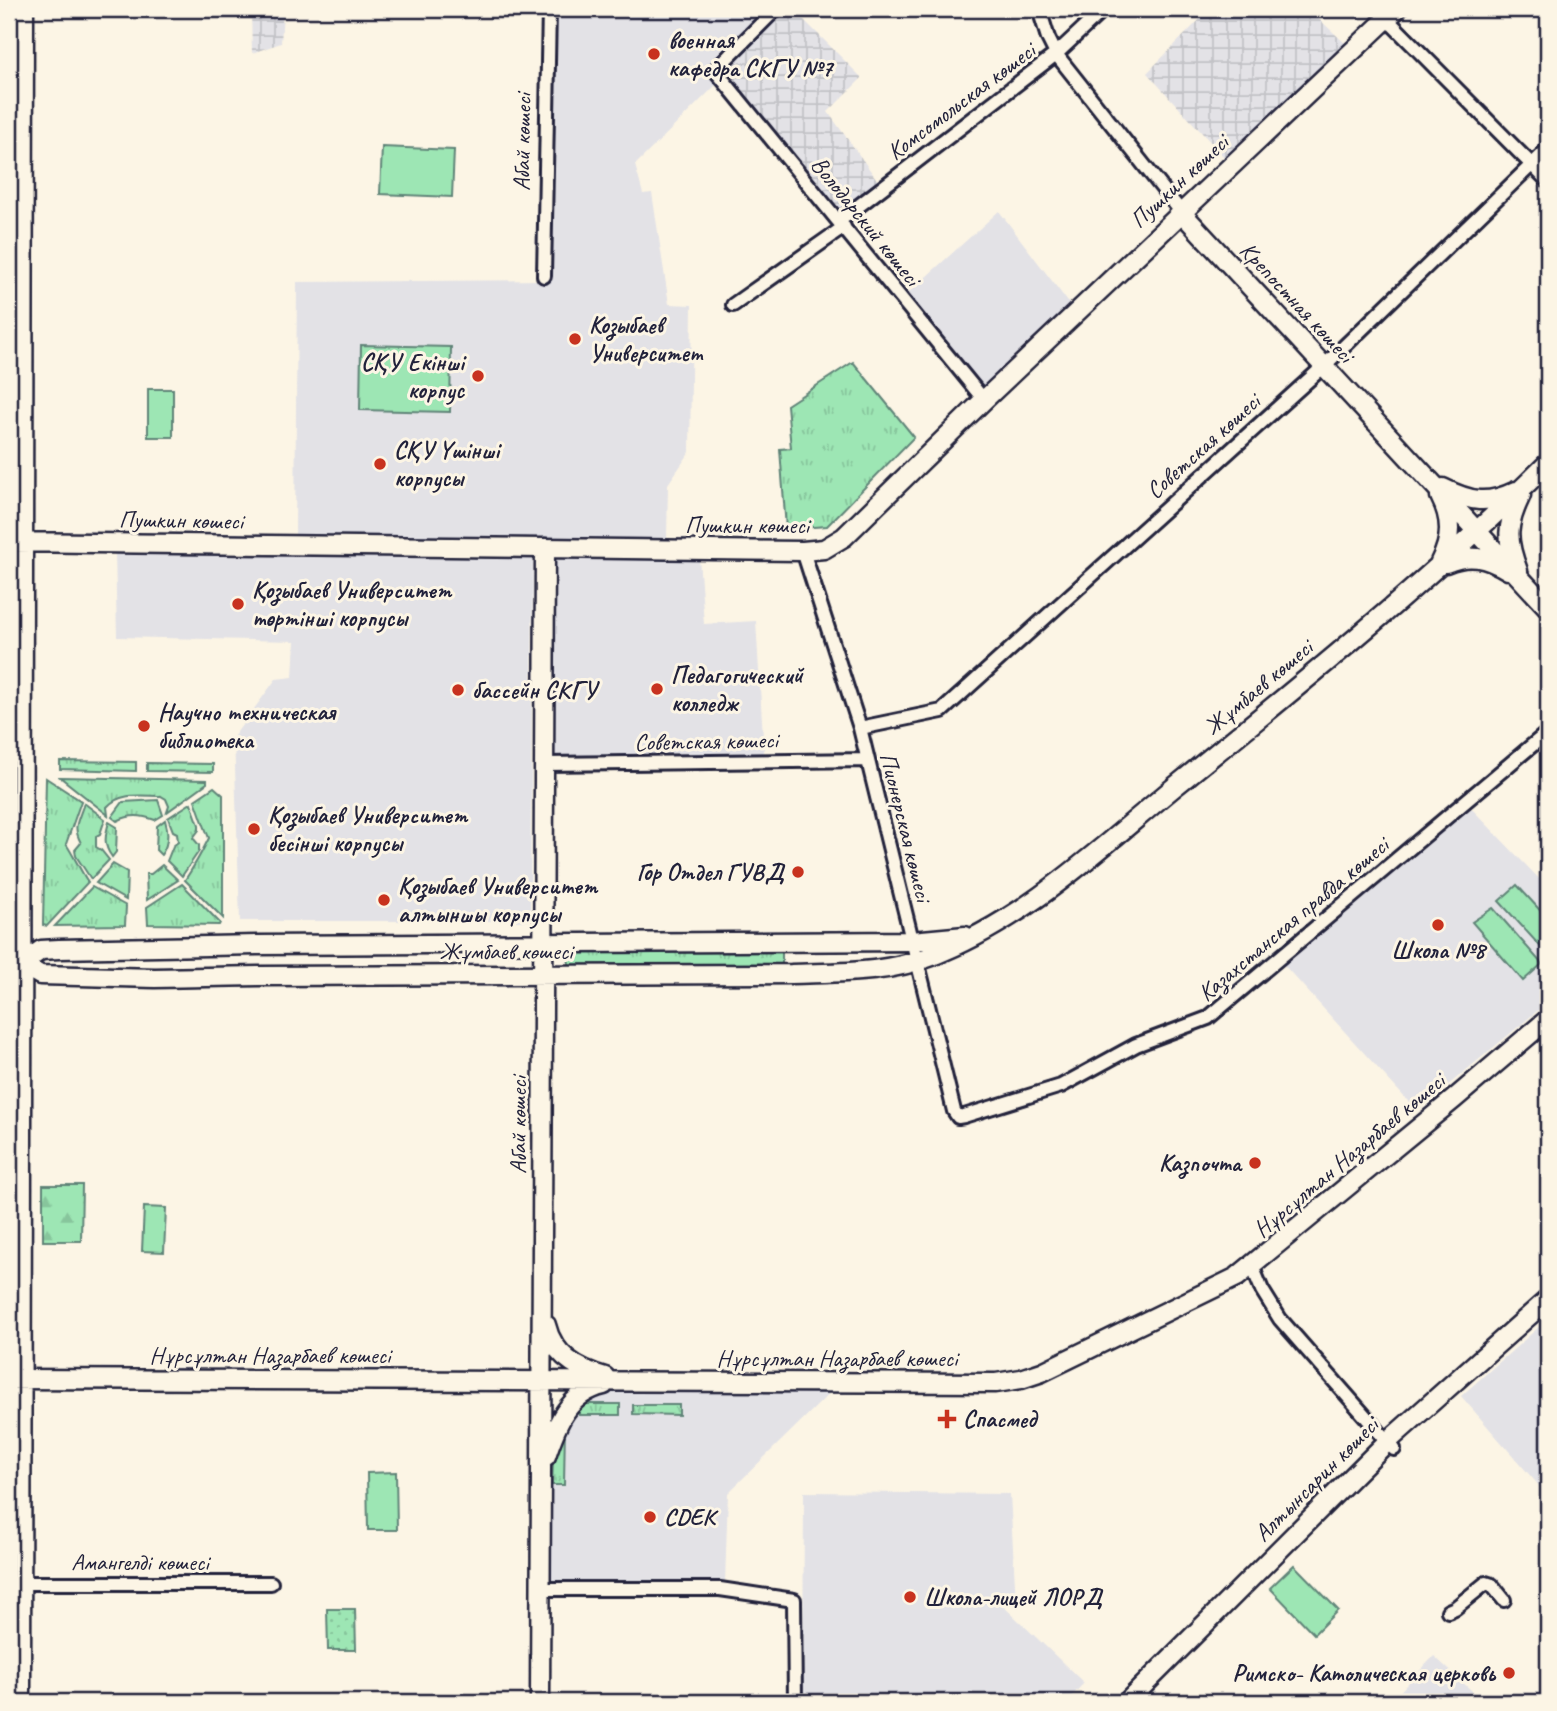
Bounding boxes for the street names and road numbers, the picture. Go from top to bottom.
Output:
street label: Комсомольская көшесі [881,34,1043,166]
street label: Абай көшесі [506,90,538,191]
street label: Пушкин көшесі [1123,126,1236,234]
street label: Володарский көшесі [805,150,929,294]
street label: Крепостная көшесі [1233,235,1362,371]
street label: Советская көшесі [1140,385,1268,505]
street label: Пушкин көшесі [119,504,246,536]
street label: Пушкин көшесі [685,510,812,540]
street label: Жұмбаев көшесі [1197,631,1321,741]
street label: Советская көшесі [634,725,781,757]
street label: Пионерская көшесі [873,749,940,907]
street label: Казахстанская правда көшесі [1191,829,1397,1008]
street label: Жұмбаев көшесі [439,936,575,966]
street label: Нұрсұлтан Назарбаев көшесі [1247,1064,1454,1245]
street label: Абай көшесі [503,1074,533,1174]
street label: Нұрсұлтан Назарбаев көшесі [149,1340,393,1371]
street label: Нұрсұлтан Назарбаев көшесі [716,1343,960,1374]
street label: Алтынсарин көшесі [1247,1409,1386,1548]
street label: Амангелді көшесі [71,1547,211,1577]

